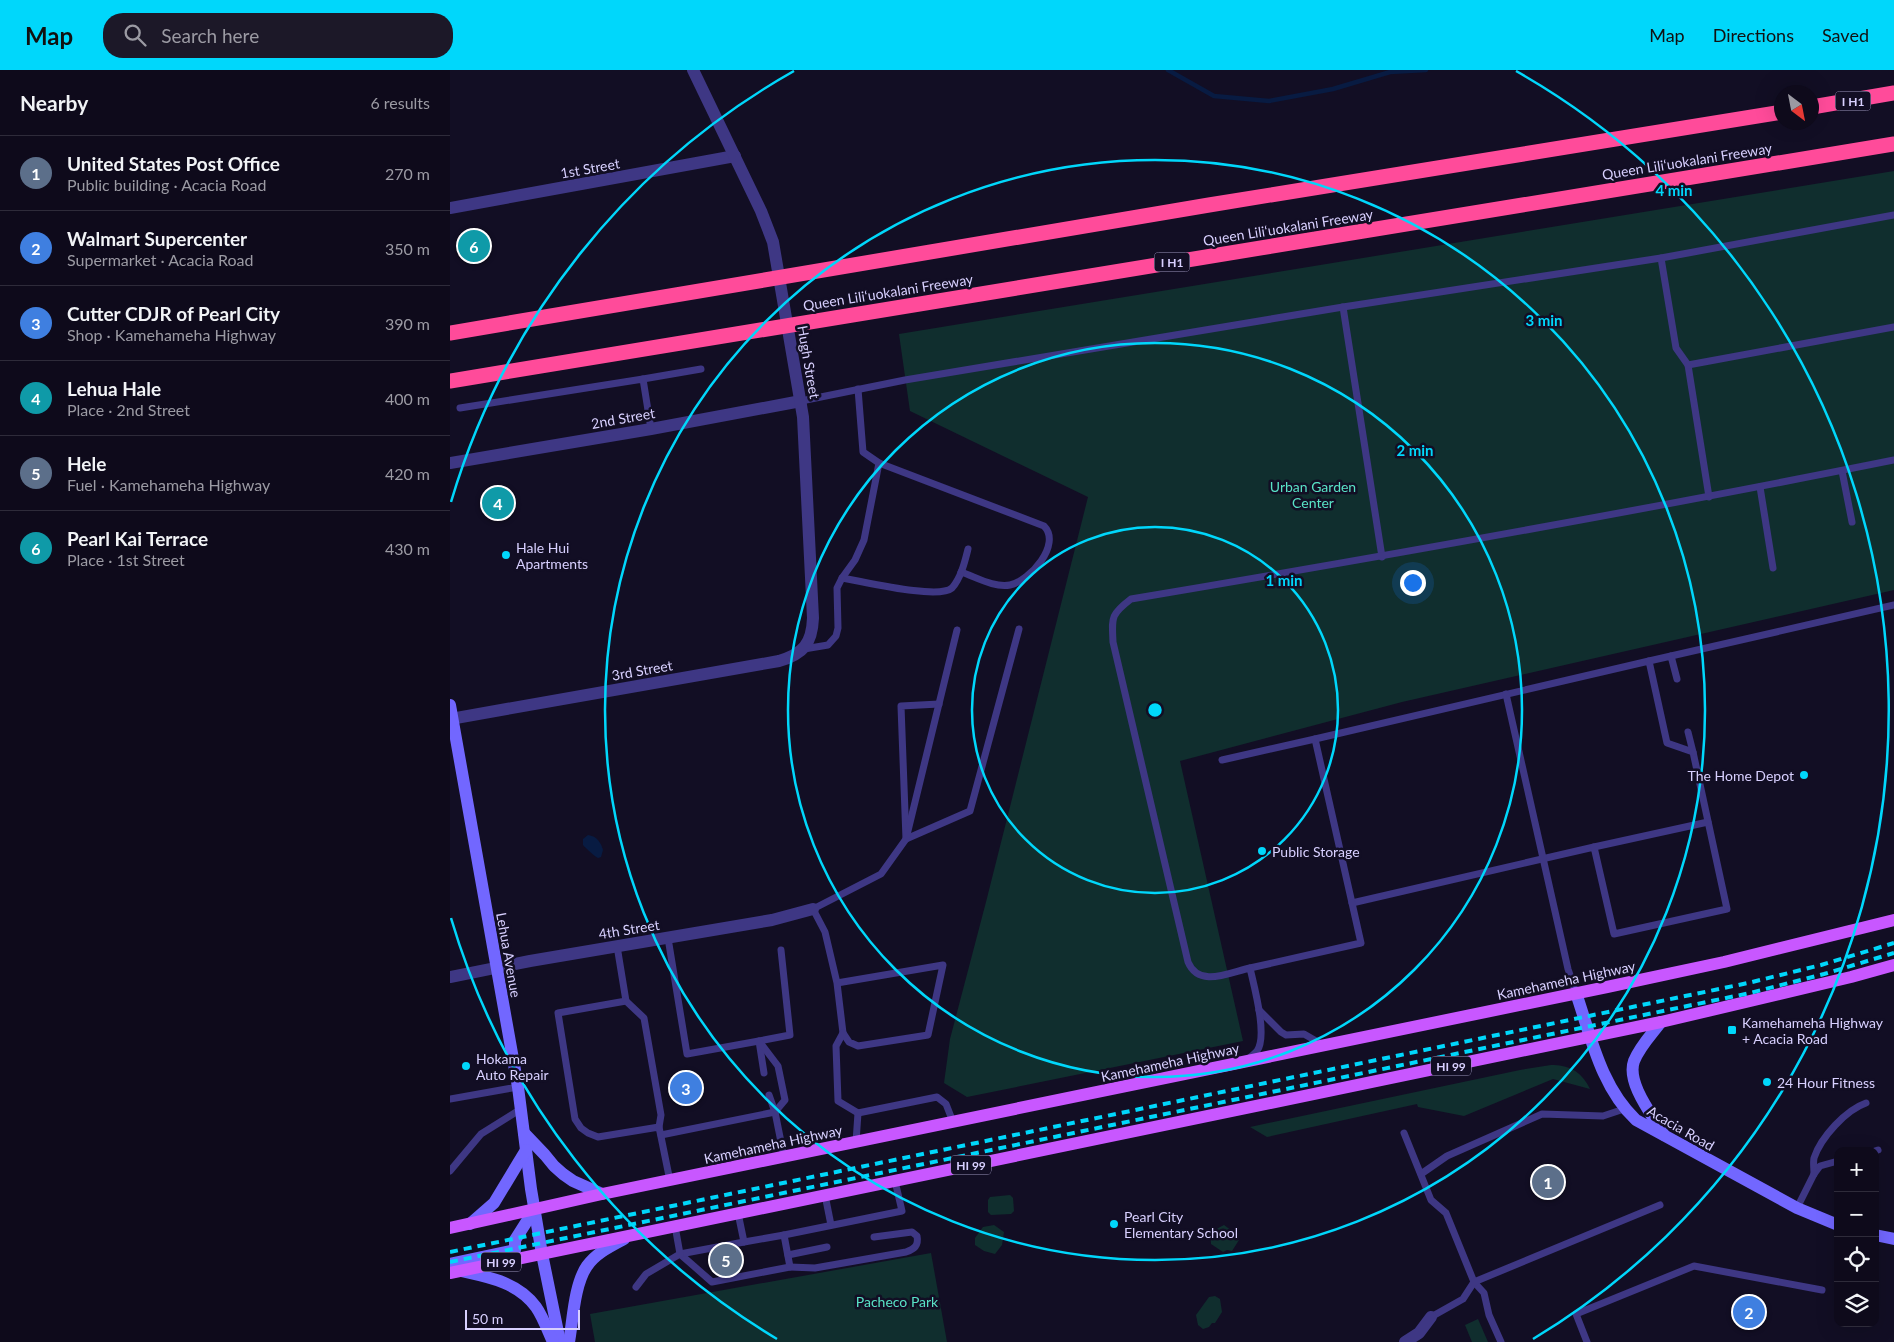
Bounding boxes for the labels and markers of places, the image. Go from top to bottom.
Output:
pin: 6 [458,227,490,265]
pin: 4 [482,484,514,522]
place label: Hale Hui Apartments [516,539,588,572]
marker: Hale Hui Apartments [500,549,512,561]
centre of rings [1146,701,1164,719]
place label: The Home Depot [1688,767,1794,784]
marker: The Home Depot [1798,769,1810,781]
place label: Public Storage [1272,843,1360,860]
marker: Public Storage [1256,845,1268,857]
place label: Kamehameha Highway + Acacia Road [1742,1014,1884,1047]
marker: Kamehameha Highway + Acacia Road [1726,1024,1738,1036]
place label: Hokama Auto Repair [476,1050,549,1083]
marker: Hokama Auto Repair [460,1060,472,1072]
pin: 3 [670,1069,702,1107]
place label: 24 Hour Fitness [1777,1074,1875,1091]
marker: 24 Hour Fitness [1761,1076,1773,1088]
pin: 1 [1532,1163,1564,1201]
place label: Pearl City Elementary School [1124,1208,1238,1241]
marker: Pearl City Elementary School [1108,1218,1120,1230]
pin: 5 [710,1241,742,1279]
pin: 2 [1733,1293,1765,1331]

